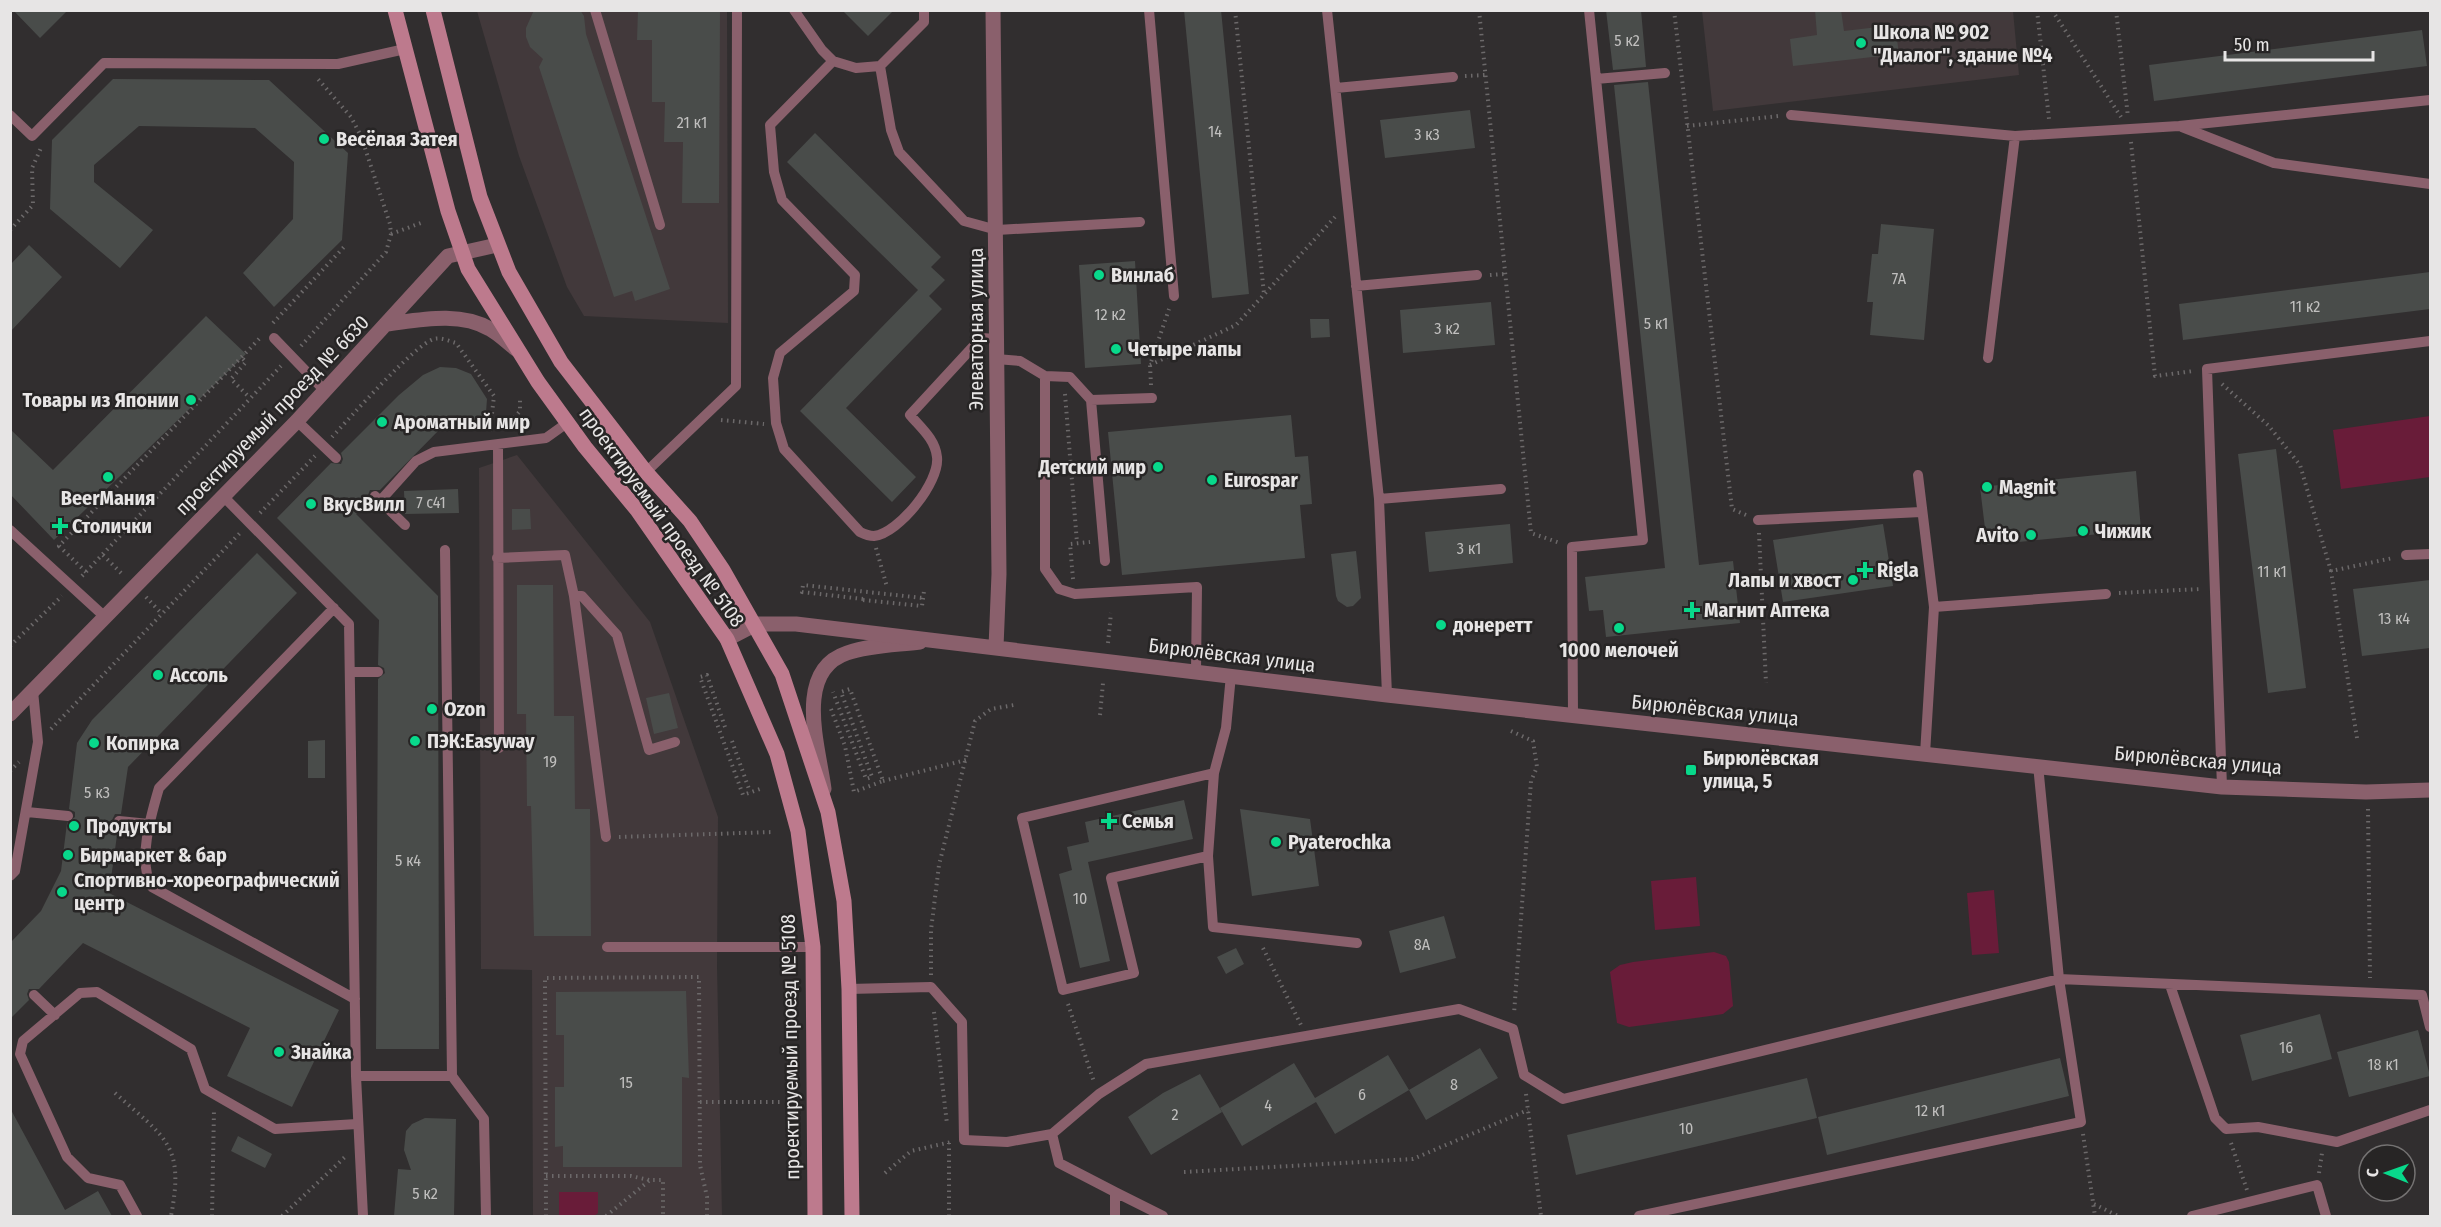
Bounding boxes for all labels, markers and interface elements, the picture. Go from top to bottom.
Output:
place label: Школа № 902 "Диалог", здание №4 [1873,20,2053,67]
scale bar [2225,24,2374,62]
house number: 5 к2 [1614,31,1640,50]
text: 50 m [2234,34,2270,56]
marker: Школа № 902 "Диалог", здание №4 [1854,36,1868,50]
house number: 21 к1 [677,113,707,132]
house number: 14 [1208,122,1222,141]
house number: 3 к3 [1414,125,1440,144]
place label: Весёлая Затея [336,127,458,151]
marker: Весёлая Затея [317,132,331,146]
street label: Элеваторная улица [964,248,988,410]
place label: Винлаб [1111,263,1174,287]
marker: Винлаб [1092,268,1106,282]
house number: 7А [1892,269,1907,288]
house number: 11 к2 [2290,297,2320,316]
house number: 12 к2 [1094,305,1126,324]
street label: проектируемый проезд № 6630 [170,310,374,520]
house number: 5 к1 [1644,314,1668,333]
house number: 3 к2 [1434,319,1460,338]
place label: Четыре лапы [1128,337,1241,361]
marker: Четыре лапы [1109,342,1123,356]
place label: Товары из Японии [23,388,179,412]
marker: Товары из Японии [184,393,198,407]
street label: проектируемый проезд № 5108 [574,402,750,632]
place label: Ароматный мир [393,410,530,434]
marker: Ароматный мир [375,415,389,429]
place label: Детский мир [1037,455,1146,479]
marker: Детский мир [1151,460,1165,474]
place label: Eurospar [1224,468,1298,492]
marker: BeerМания [101,470,115,484]
marker: Eurospar [1205,473,1219,487]
place label: Magnit [1999,475,2057,499]
marker: Magnit [1980,480,1994,494]
place label: BeerМания [61,486,155,510]
place label: ВкусВилл [323,492,405,516]
house number: 7 с41 [416,493,446,512]
marker: ВкусВилл [304,497,318,511]
place label: Столички [72,514,152,538]
marker: Столички [53,519,67,533]
place label: Чижик [2095,519,2152,543]
place label: Avito [1975,523,2019,547]
marker: Чижик [2076,524,2090,538]
marker: Avito [2024,528,2038,542]
house number: 3 к1 [1457,539,1481,558]
place label: Rigla [1877,558,1919,582]
house number: 11 к1 [2257,562,2287,581]
marker: Rigla [1858,563,1872,577]
place label: Лапы и хвост [1728,568,1841,592]
marker: Лапы и хвост [1846,573,1860,587]
place label: Магнит Аптека [1704,598,1830,622]
marker: Магнит Аптека [1685,603,1699,617]
house number: 13 к4 [2378,609,2410,628]
place label: донеретт [1452,613,1533,637]
marker: донеретт [1434,618,1448,632]
marker: 1000 мелочей [1612,621,1626,635]
street label: Бирюлёвская улица [1147,633,1317,677]
place label: 1000 мелочей [1559,638,1679,662]
place label: Ассоль [169,663,228,687]
marker: Ассоль [151,668,165,682]
street label: Бирюлёвская улица [1630,689,1800,731]
place label: Ozon [444,697,486,721]
marker: Ozon [425,702,439,716]
place label: ПЭК:Easyway [427,729,535,753]
place label: Копирка [106,731,180,755]
marker: ПЭК:Easyway [408,734,422,748]
marker: Копирка [87,736,101,750]
street label: Бирюлёвская улица [2113,741,2283,779]
place label: Бирюлёвская улица, 5 [1702,746,1819,793]
house number: 19 [543,752,557,771]
marker: Бирюлёвская улица, 5 [1684,763,1698,777]
house number: 5 к3 [84,783,110,802]
place label: Семья [1122,809,1174,833]
marker: Семья [1100,812,1118,830]
place label: Продукты [86,814,172,838]
marker: Продукты [67,819,81,833]
place label: Pyaterochka [1288,830,1391,854]
marker: Pyaterochka [1269,835,1283,849]
place label: Бирмаркет & бар [80,843,227,867]
marker: Бирмаркет & бар [61,848,75,862]
house number: 5 к4 [395,851,421,870]
place label: Спортивно-хореографический центр [74,868,340,915]
marker: Спортивно-хореографический центр [55,885,69,899]
house number: 10 [1073,889,1087,908]
street label: проектируемый проезд № 5108 [776,914,804,1180]
house number: 8А [1414,935,1431,954]
house number: 16 [2279,1038,2293,1057]
place label: Знайка [290,1040,352,1064]
marker: Знайка [272,1045,286,1059]
house number: 18 к1 [2367,1055,2399,1074]
house number: 15 [619,1073,633,1092]
house number: 8 [1450,1075,1458,1094]
house number: 6 [1358,1085,1366,1104]
house number: 4 [1264,1096,1272,1115]
house number: 12 к1 [1915,1101,1945,1120]
house number: 2 [1171,1105,1179,1124]
house number: 10 [1679,1119,1693,1138]
north arrow [2357,1143,2417,1203]
text: С [2363,1168,2382,1177]
house number: 5 к2 [412,1184,438,1203]

